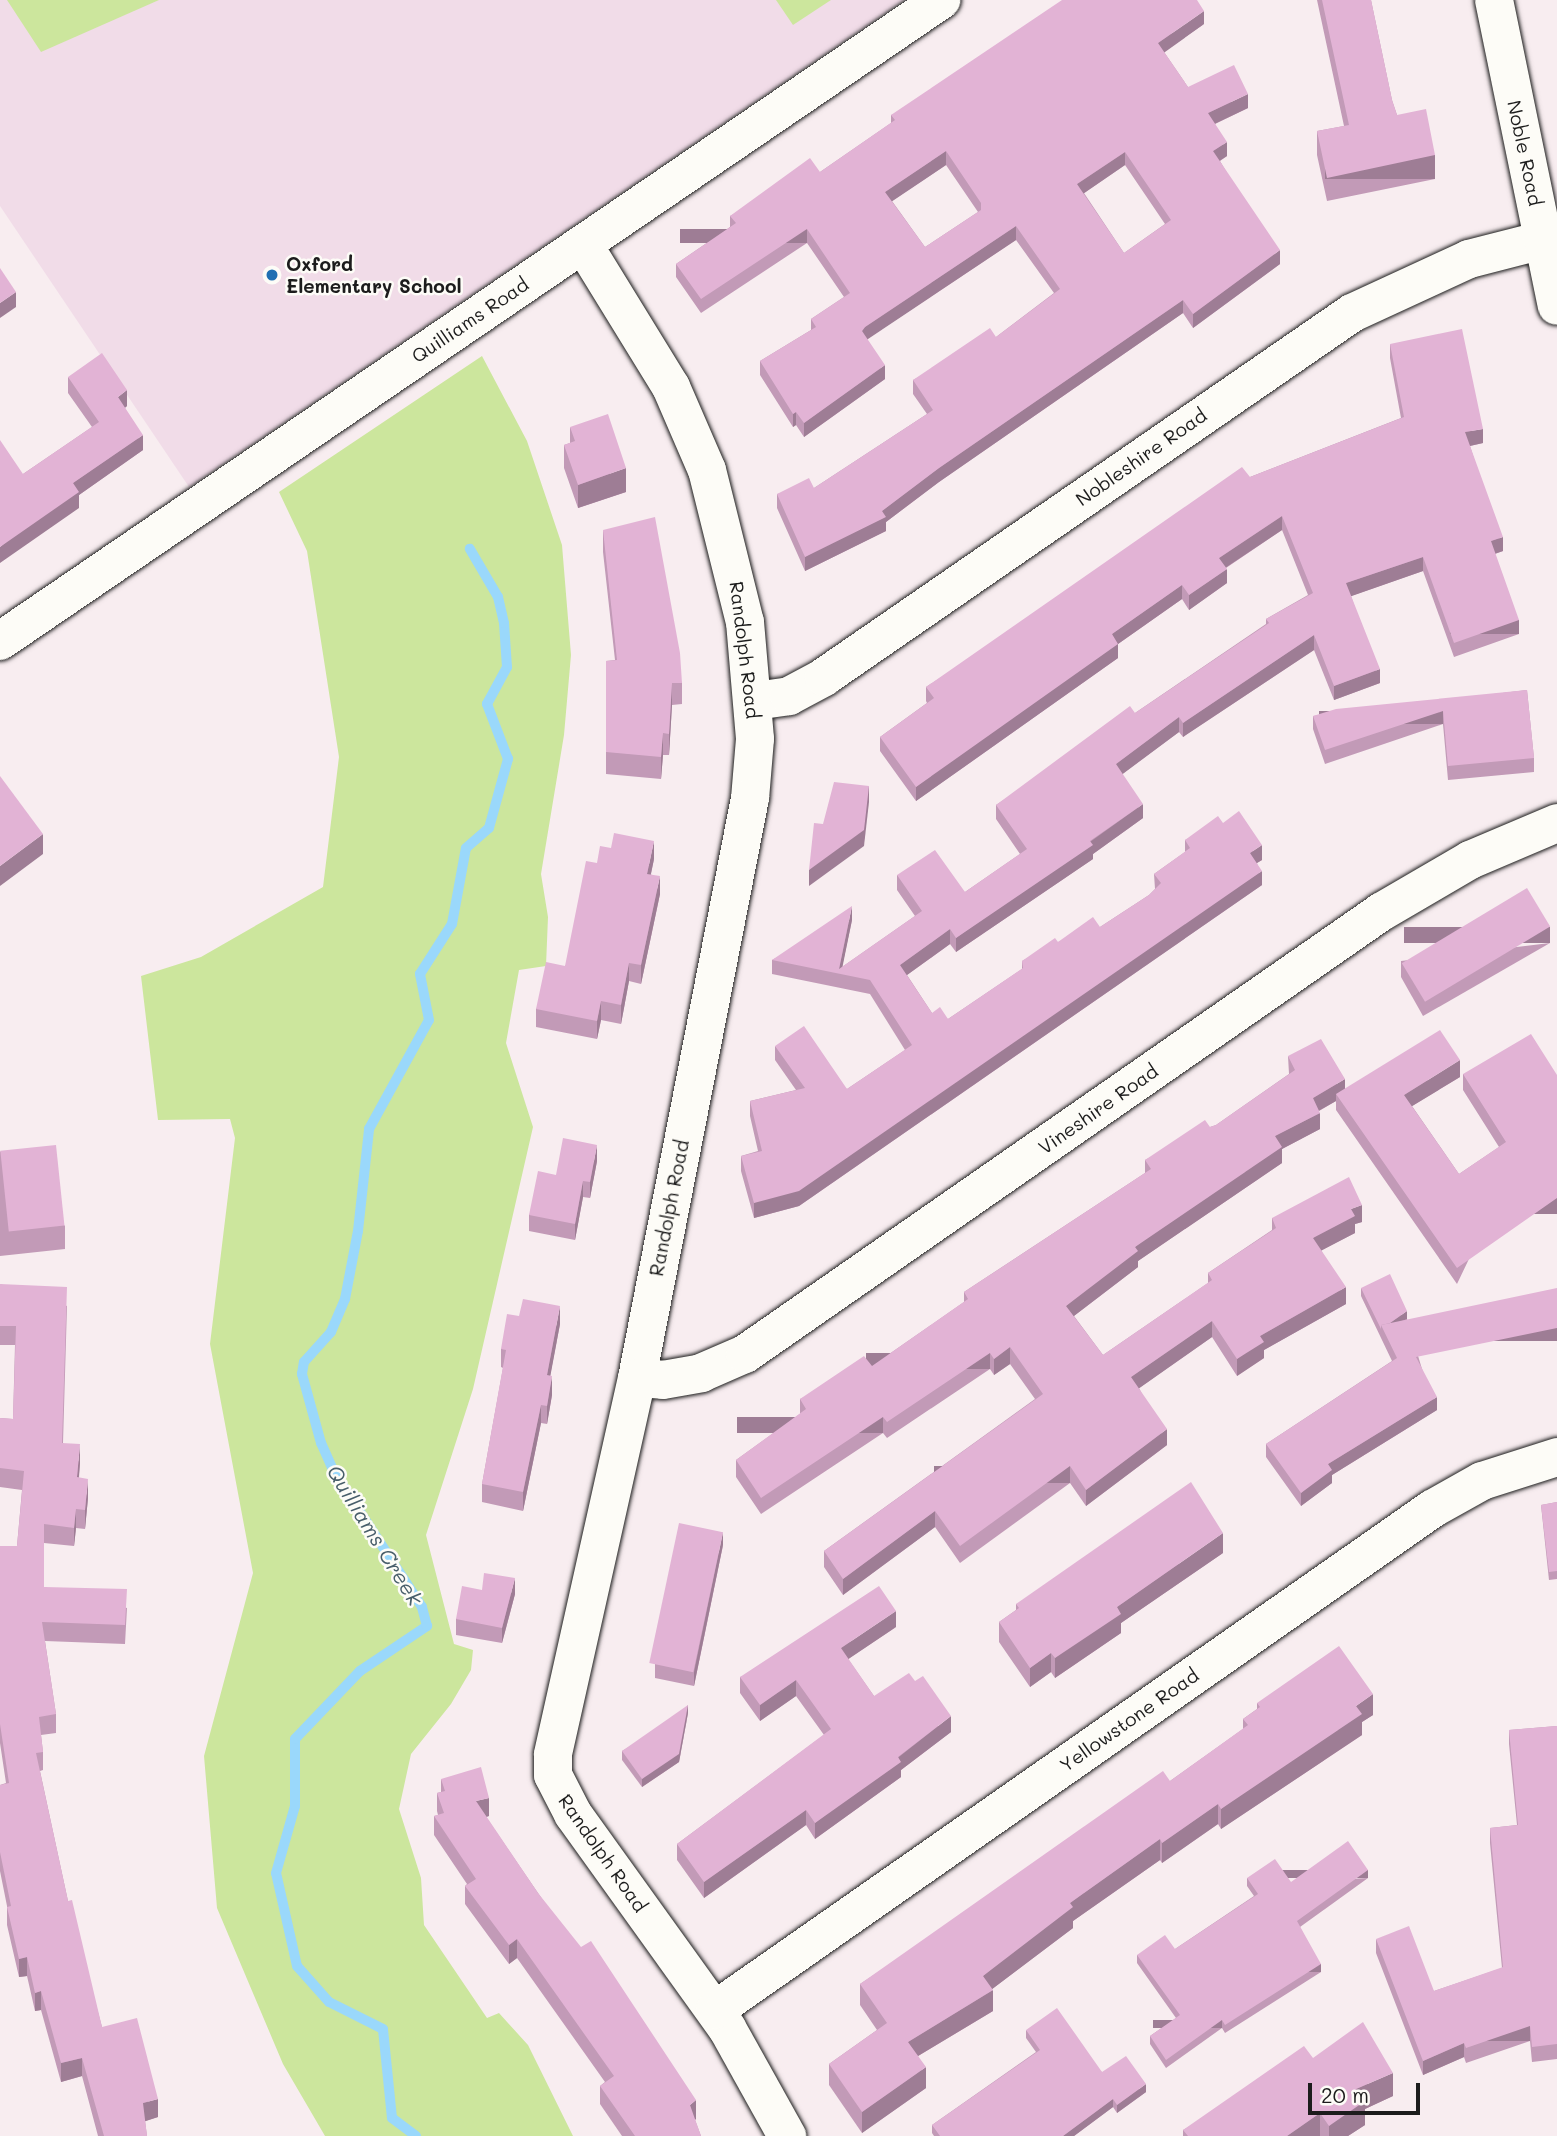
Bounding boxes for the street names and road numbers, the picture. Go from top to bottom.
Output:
street label: Noble Road [1503,98,1547,208]
street label: Quilliams Road [407,273,533,367]
street label: Nobleshire Road [1071,403,1211,511]
street label: Randolph Road [725,580,765,720]
street label: Vineshire Road [1034,1059,1162,1159]
street label: Randolph Road [645,1138,693,1278]
street label: Yellowstone Road [1055,1664,1203,1776]
street label: Randolph Road [554,1790,652,1916]

